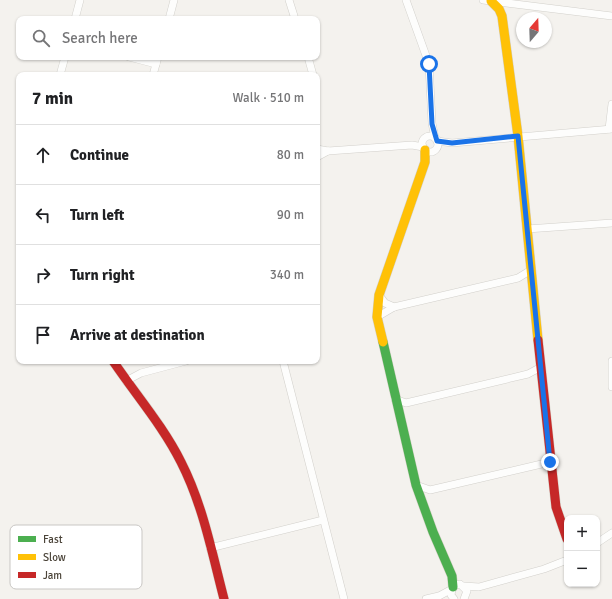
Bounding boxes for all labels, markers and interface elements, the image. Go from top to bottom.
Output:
north arrow [516,12,552,48]
search box [16,16,320,60]
icon: search [30,27,52,49]
text: Search here [62,29,138,47]
route start [420,55,438,73]
text: 7 min [32,88,73,109]
text: Walk · 510 m [233,90,304,106]
icon: ahead [32,144,54,166]
text: Continue [70,146,129,164]
text: 80 m [277,147,304,163]
icon: left [32,204,54,226]
text: Turn left [70,206,124,224]
text: 90 m [277,207,304,223]
icon: right [32,264,54,286]
text: Turn right [70,266,135,284]
text: 340 m [270,267,304,283]
icon: arrive [32,324,54,346]
text: Arrive at destination [70,326,205,344]
route end [541,453,559,471]
map controls [564,515,600,587]
button: + [564,515,600,551]
legend [10,525,142,589]
text: Fast [43,533,63,546]
text: Slow [43,551,66,564]
button: − [564,551,600,587]
text: Jam [43,569,62,582]

